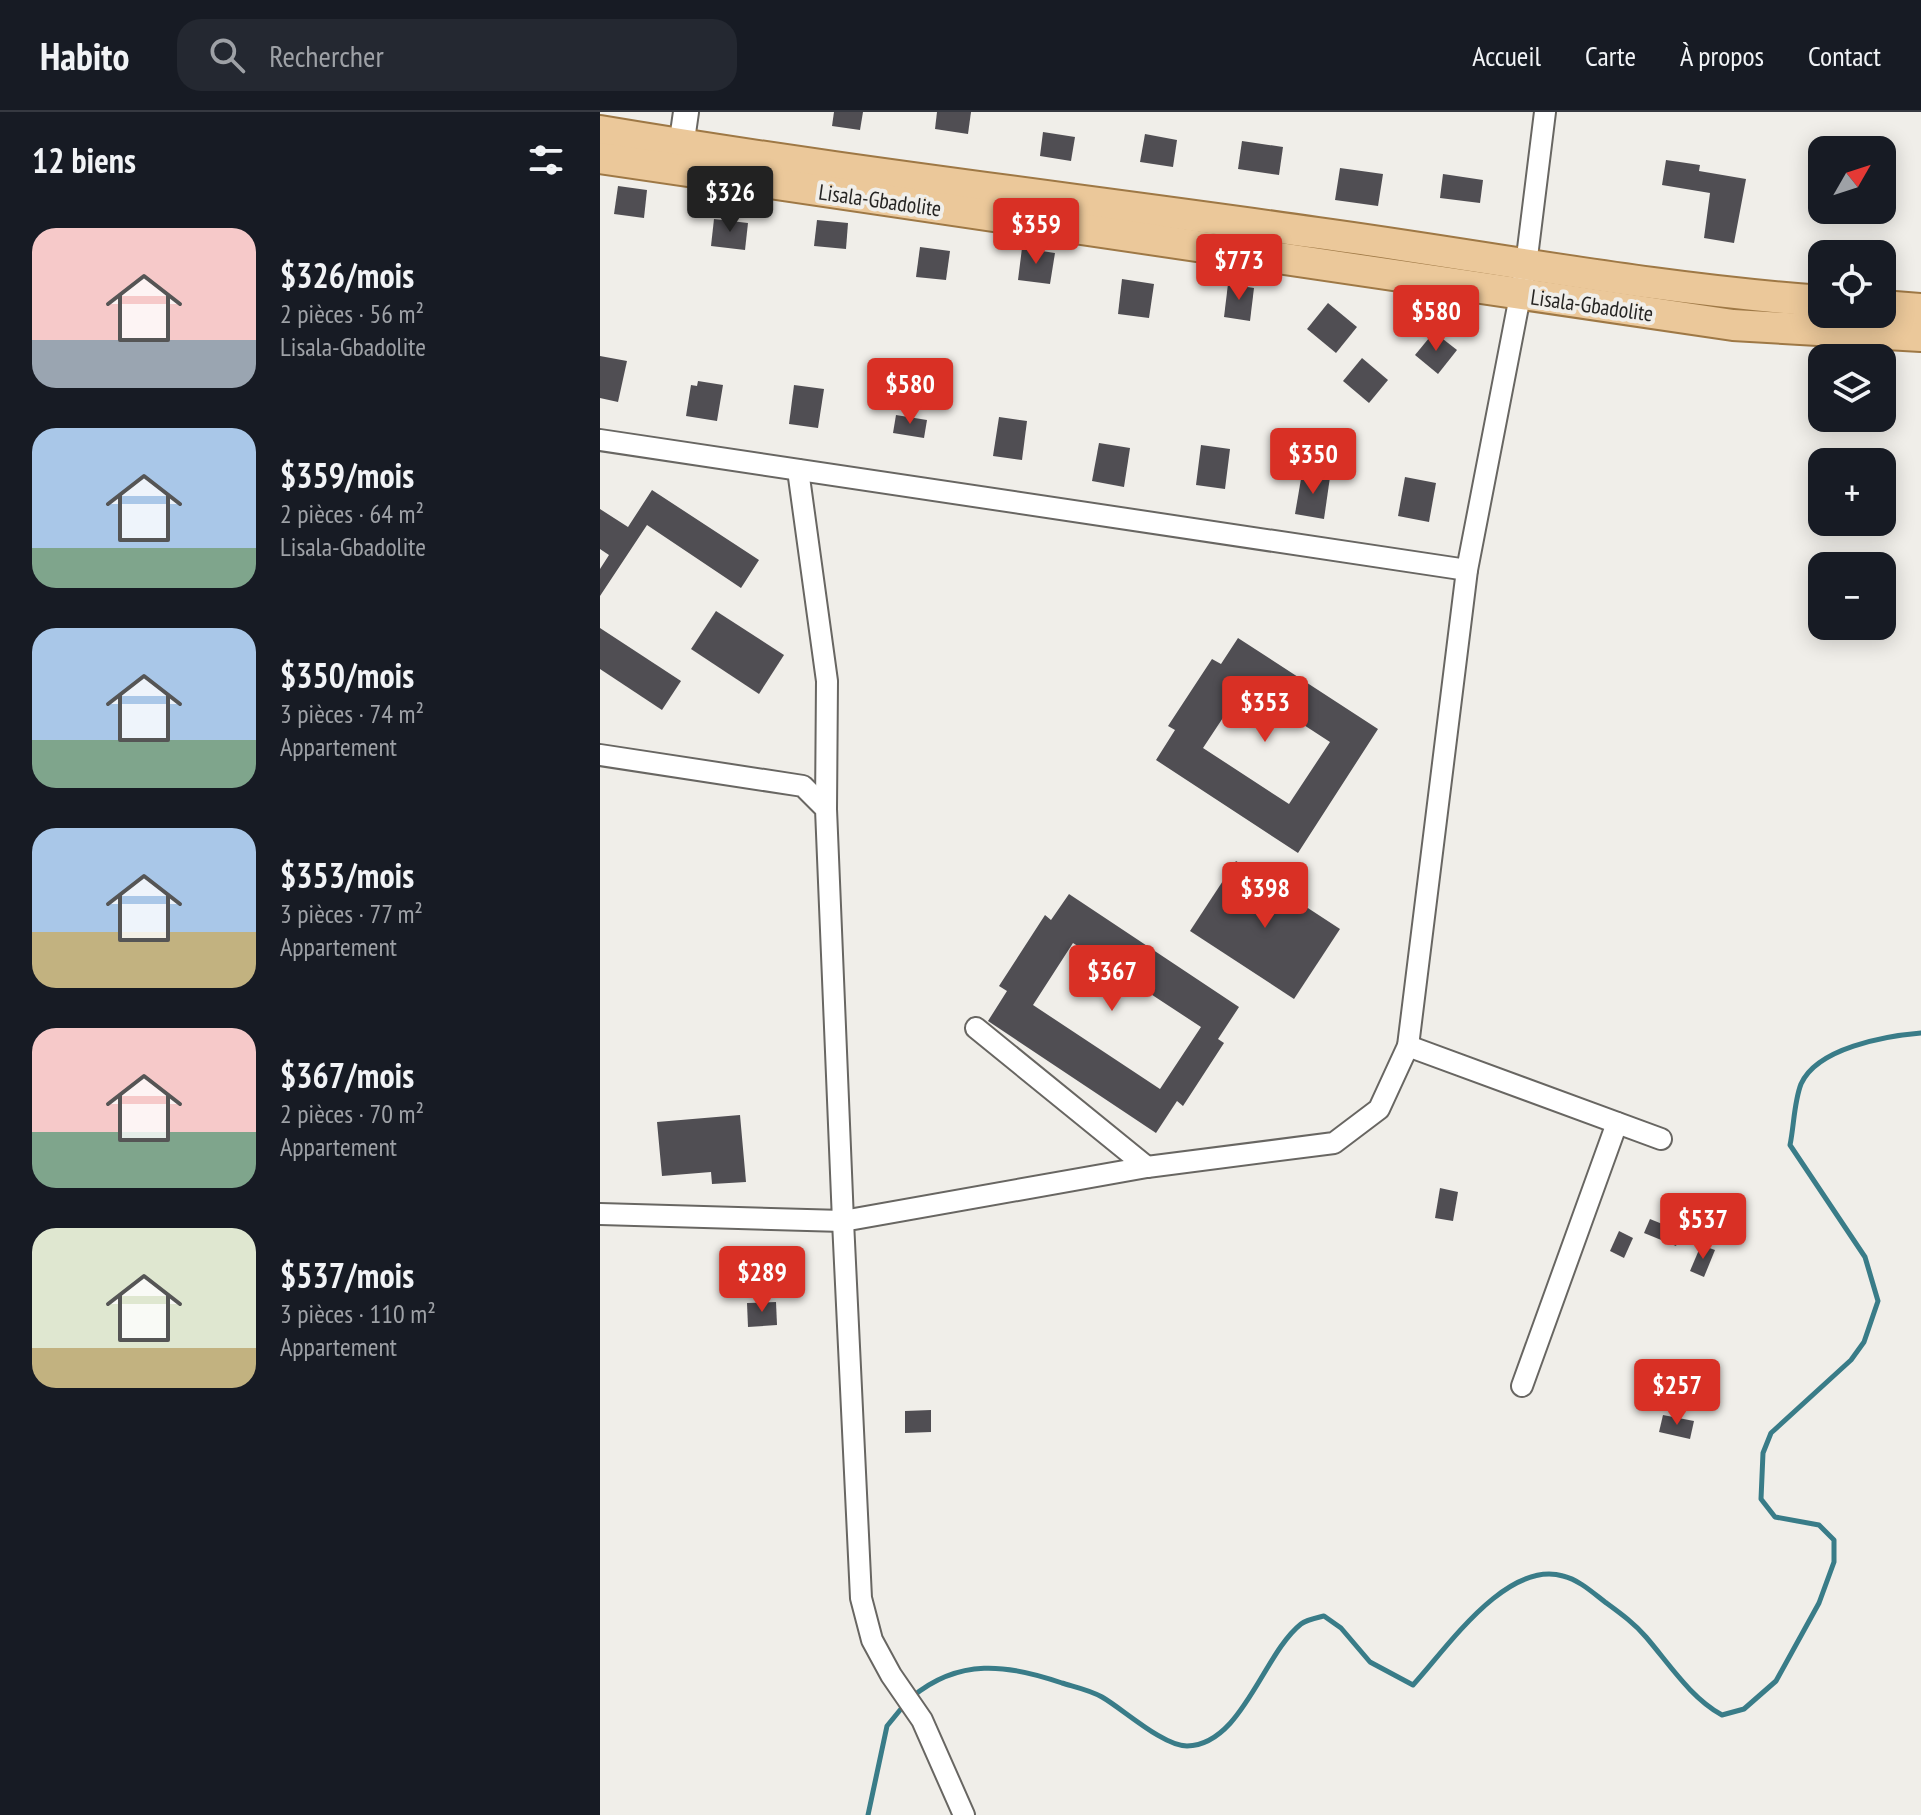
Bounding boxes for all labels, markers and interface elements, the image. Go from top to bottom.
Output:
search box [177,19,737,91]
text: Habito [40,31,129,80]
icon: search [205,33,249,77]
text: Rechercher [269,36,384,75]
text: Accueil [1472,37,1541,74]
text: Carte [1585,37,1636,74]
text: À propos [1680,37,1764,74]
text: Contact [1808,37,1881,74]
north arrow [1808,136,1896,224]
map controls [1808,136,1896,640]
text: 12 biens [32,138,136,182]
icon: filters [524,138,568,182]
pin: $326 [683,166,777,234]
text: $326 [705,175,755,208]
street label: Lisala-Gbadolite [817,178,943,222]
pin: $359 [989,198,1083,266]
text: $359 [1011,207,1061,240]
pin: $773 [1192,234,1286,302]
button: locate [1808,240,1896,328]
text: $773 [1214,243,1264,276]
text: $326/mois [280,253,414,297]
icon: home [96,260,192,356]
street label: Lisala-Gbadolite [1529,283,1655,327]
pin: $580 [1389,285,1483,353]
text: $580 [1411,294,1461,327]
text: 2 pièces · 56 m² [280,297,424,330]
text: Lisala-Gbadolite [280,330,426,363]
button: layers [1808,344,1896,432]
pin: $580 [863,358,957,426]
text: $580 [885,367,935,400]
pin: $350 [1266,428,1360,496]
text: $350 [1288,437,1338,470]
button: + [1808,448,1896,536]
text: $359/mois [280,453,414,497]
icon: home [96,460,192,556]
text: 2 pièces · 64 m² [280,497,424,530]
text: Lisala-Gbadolite [280,530,426,563]
button: − [1808,552,1896,640]
text: $350/mois [280,653,414,697]
icon: home [96,660,192,756]
pin: $353 [1218,676,1312,744]
text: $353 [1240,685,1290,718]
text: 3 pièces · 74 m² [280,697,424,730]
text: Appartement [280,730,397,763]
text: $353/mois [280,853,414,897]
icon: home [96,860,192,956]
pin: $398 [1218,862,1312,930]
text: $398 [1240,871,1290,904]
text: 3 pièces · 77 m² [280,897,423,930]
text: Appartement [280,930,397,963]
pin: $367 [1065,945,1159,1013]
text: $367 [1087,954,1137,987]
text: $367/mois [280,1053,414,1097]
icon: home [96,1060,192,1156]
text: 2 pièces · 70 m² [280,1097,424,1130]
text: Appartement [280,1130,397,1163]
pin: $537 [1656,1193,1750,1261]
text: $537 [1678,1202,1728,1235]
pin: $289 [715,1246,809,1314]
text: $537/mois [280,1253,414,1297]
text: $289 [737,1255,787,1288]
icon: home [96,1260,192,1356]
text: 3 pièces · 110 m² [280,1297,436,1330]
text: Appartement [280,1330,397,1363]
pin: $257 [1630,1359,1724,1427]
text: $257 [1652,1368,1702,1401]

